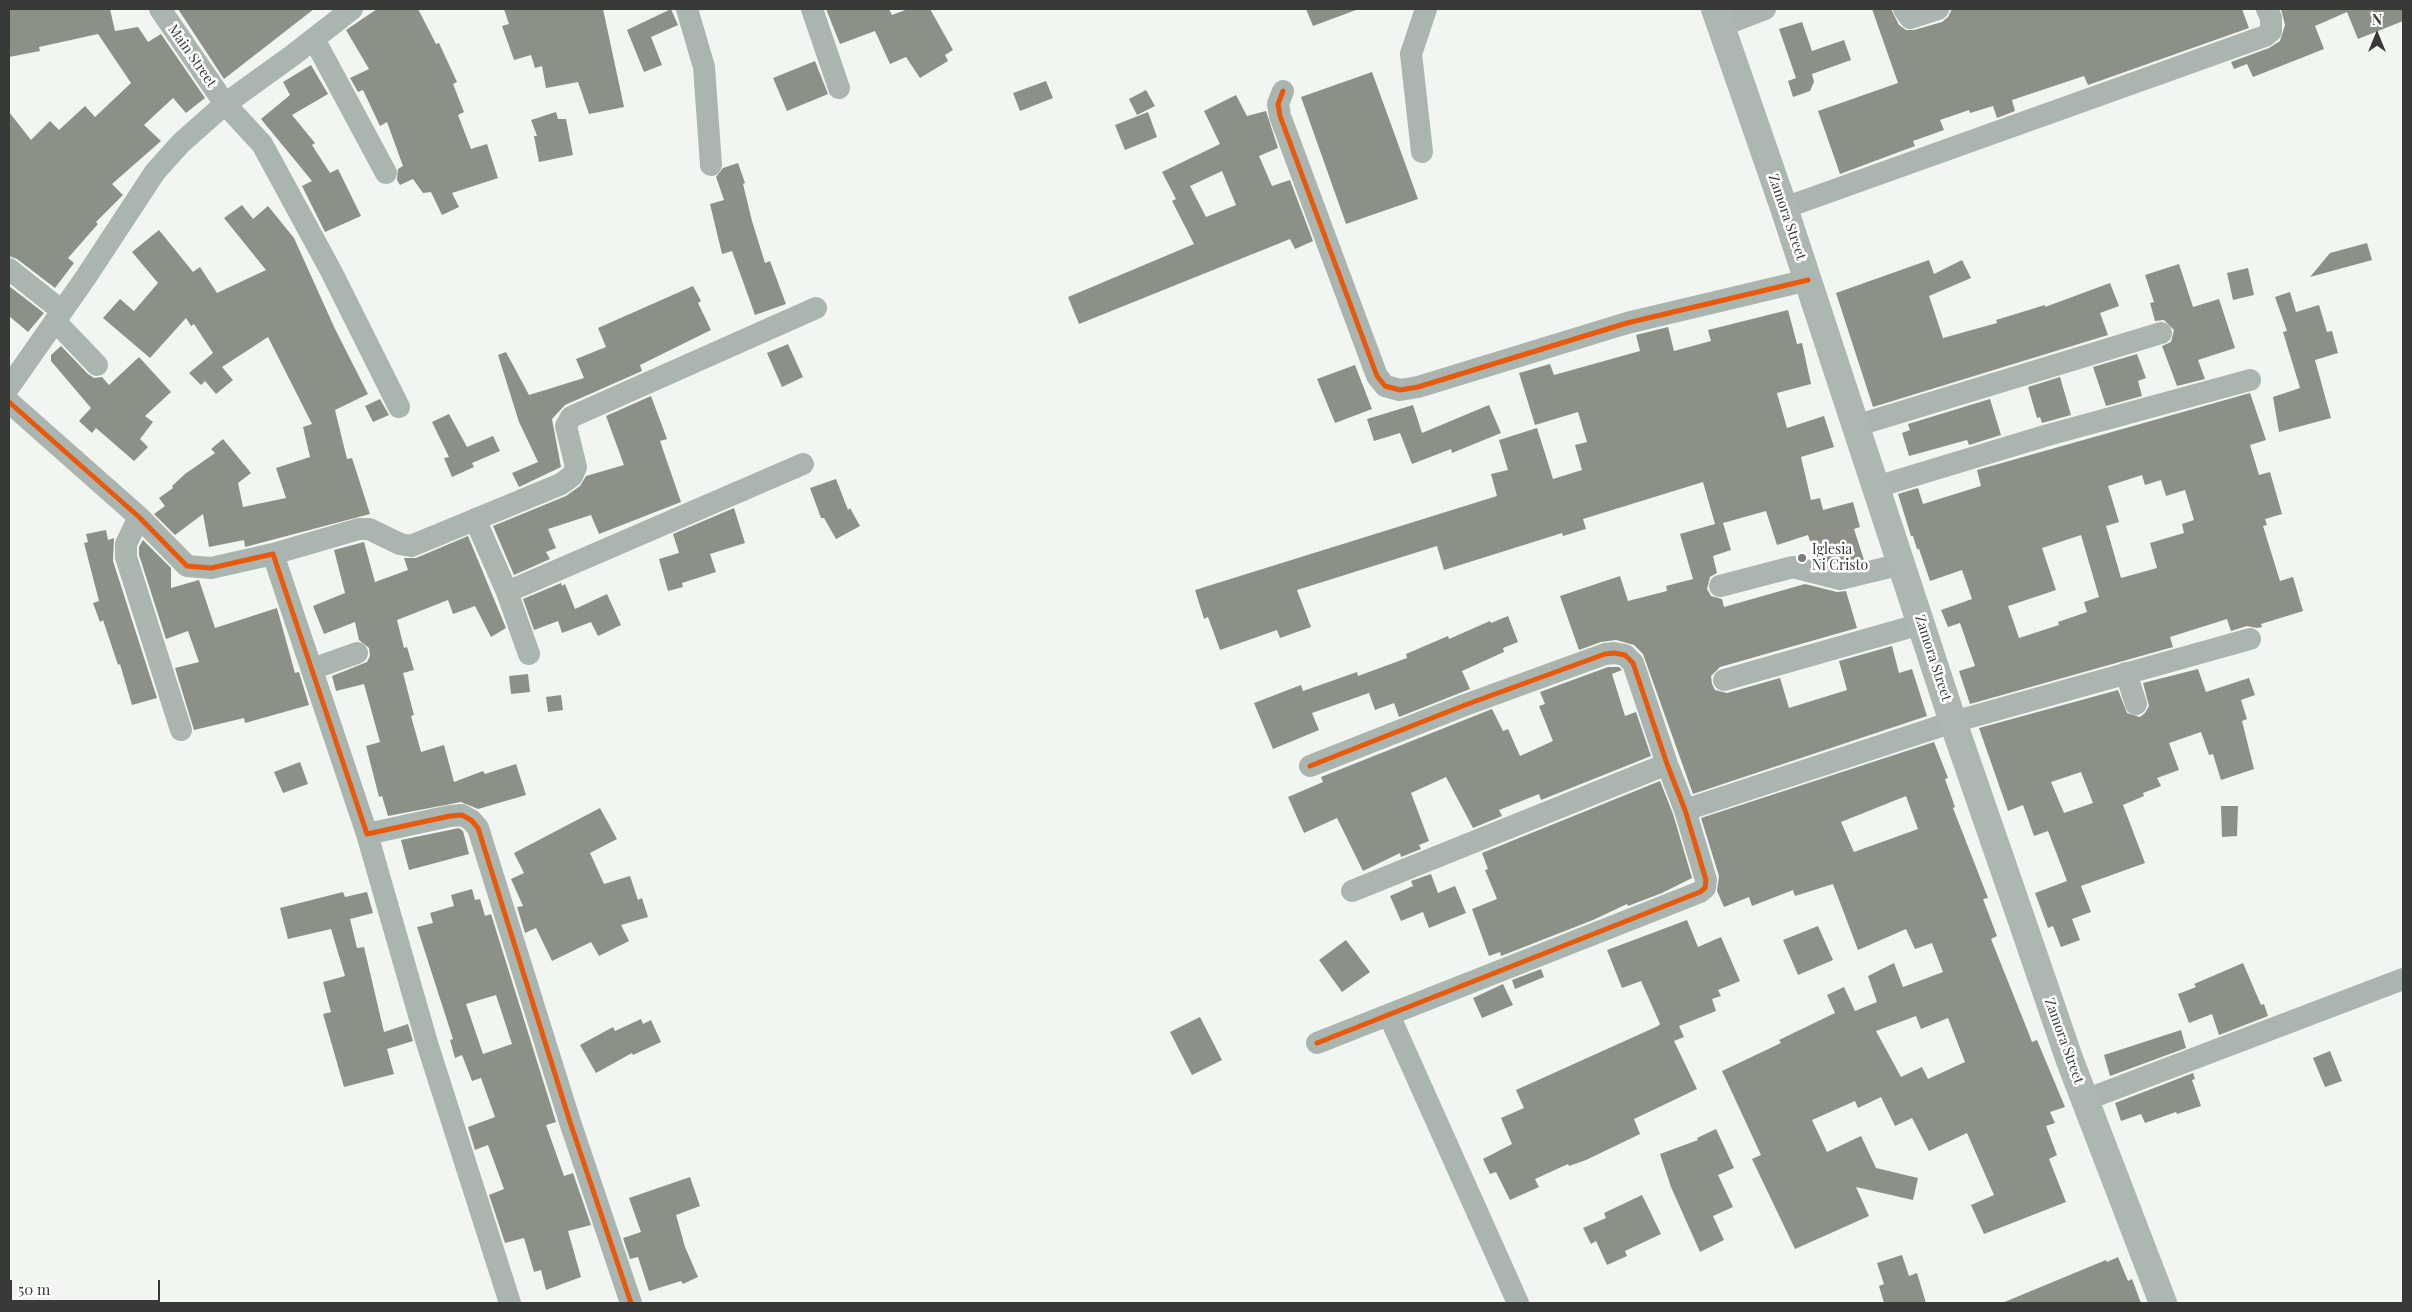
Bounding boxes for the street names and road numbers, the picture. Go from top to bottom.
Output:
street label: Main Street [164,21,220,91]
street label: Zamora Street [1764,172,1810,262]
street label: Zamora Street [1911,613,1955,703]
street label: Zamora Street [2041,996,2087,1086]

